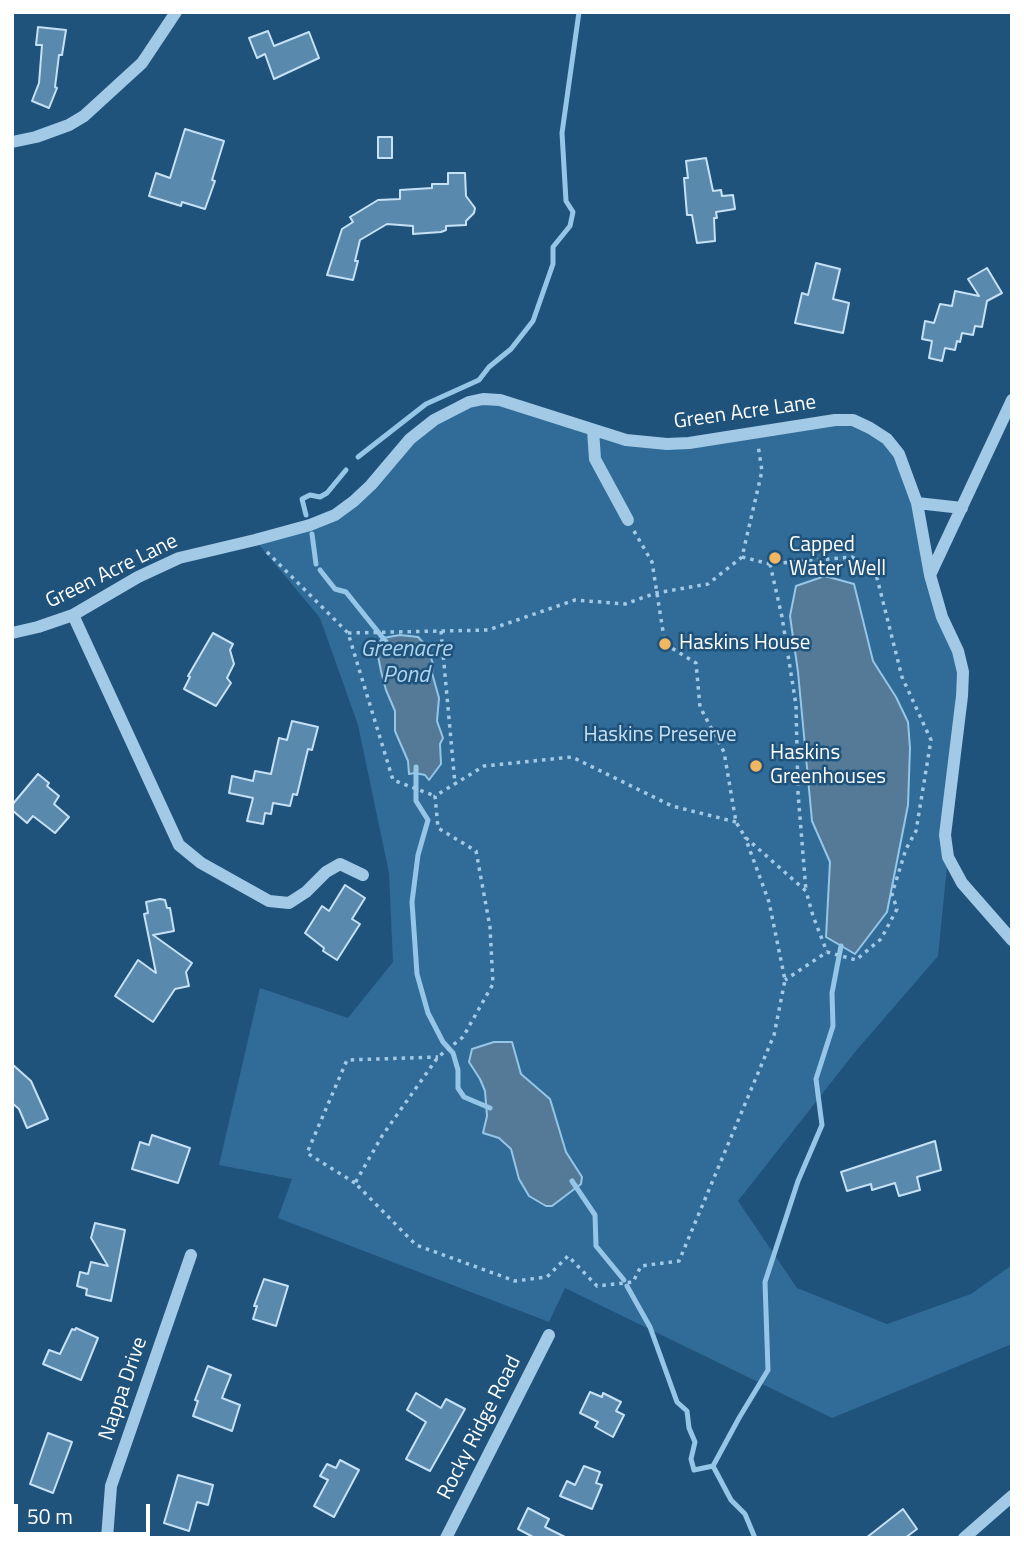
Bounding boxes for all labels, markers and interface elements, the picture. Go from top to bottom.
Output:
street label: Green Acre Lane [672,391,818,435]
street label: Green Acre Lane [42,529,182,615]
place label: Capped Water Well [789,533,886,583]
marker: Capped Water Well [767,550,783,566]
place label: Haskins House [679,631,810,657]
water label: Greenacre Pond [360,636,452,690]
marker: Haskins House [657,636,673,652]
park label: Haskins Preserve [583,723,737,749]
place label: Haskins Greenhouses [770,741,886,791]
marker: Haskins Greenhouses [748,758,764,774]
street label: Nappa Drive [95,1334,153,1444]
street label: Rocky Ridge Road [433,1352,527,1504]
scale bar [18,1490,154,1534]
text: 50 m [27,1500,73,1532]

